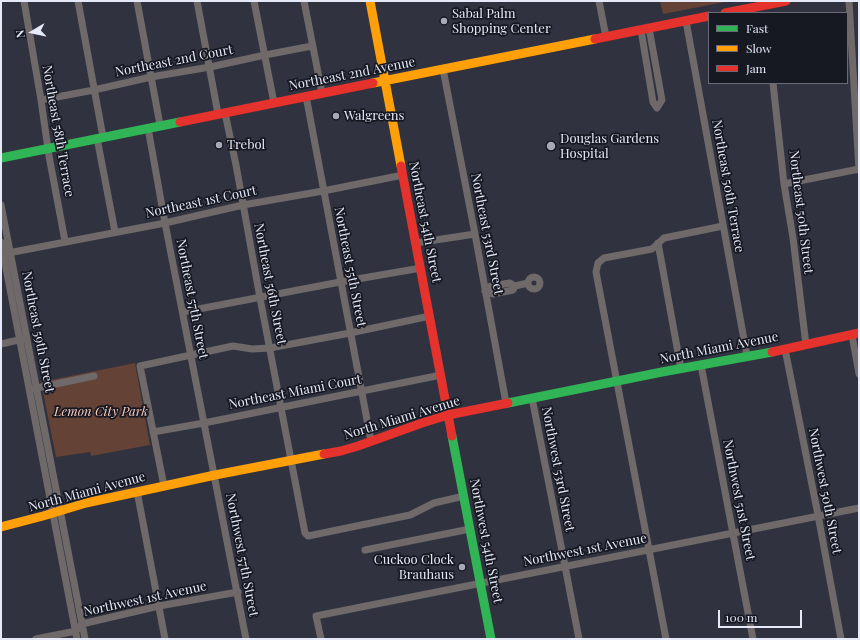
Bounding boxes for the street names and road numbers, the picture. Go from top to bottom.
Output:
street label: Northeast 2nd Court [114,42,234,80]
street label: Northeast 2nd Avenue [287,54,417,94]
street label: Northeast 58th Terrace [39,64,77,198]
street label: Northeast 50th Terrace [709,118,747,254]
street label: Northeast 50th Street [786,149,816,275]
street label: Northeast 54th Street [406,160,444,284]
street label: Northeast 53rd Street [468,172,506,296]
street label: Northeast 1st Court [144,183,258,221]
street label: Northeast 55th Street [331,206,369,328]
street label: Northeast 56th Street [251,222,289,346]
street label: Northeast 57th Street [173,238,211,360]
street label: Northeast 59th Street [19,270,57,394]
street label: North Miami Avenue [658,329,780,367]
street label: Northeast Miami Court [227,371,363,413]
street label: North Miami Avenue [342,393,462,443]
street label: Northwest 53rd Street [538,405,578,533]
street label: Northwest 50th Street [805,427,845,555]
street label: Northwest 51st Street [720,438,758,562]
street label: North Miami Avenue [27,469,147,515]
street label: Northwest 54th Street [466,478,506,604]
street label: Northwest 57th Street [222,492,262,618]
street label: Northwest 1st Avenue [522,530,648,570]
street label: Northwest 1st Avenue [82,578,208,620]

